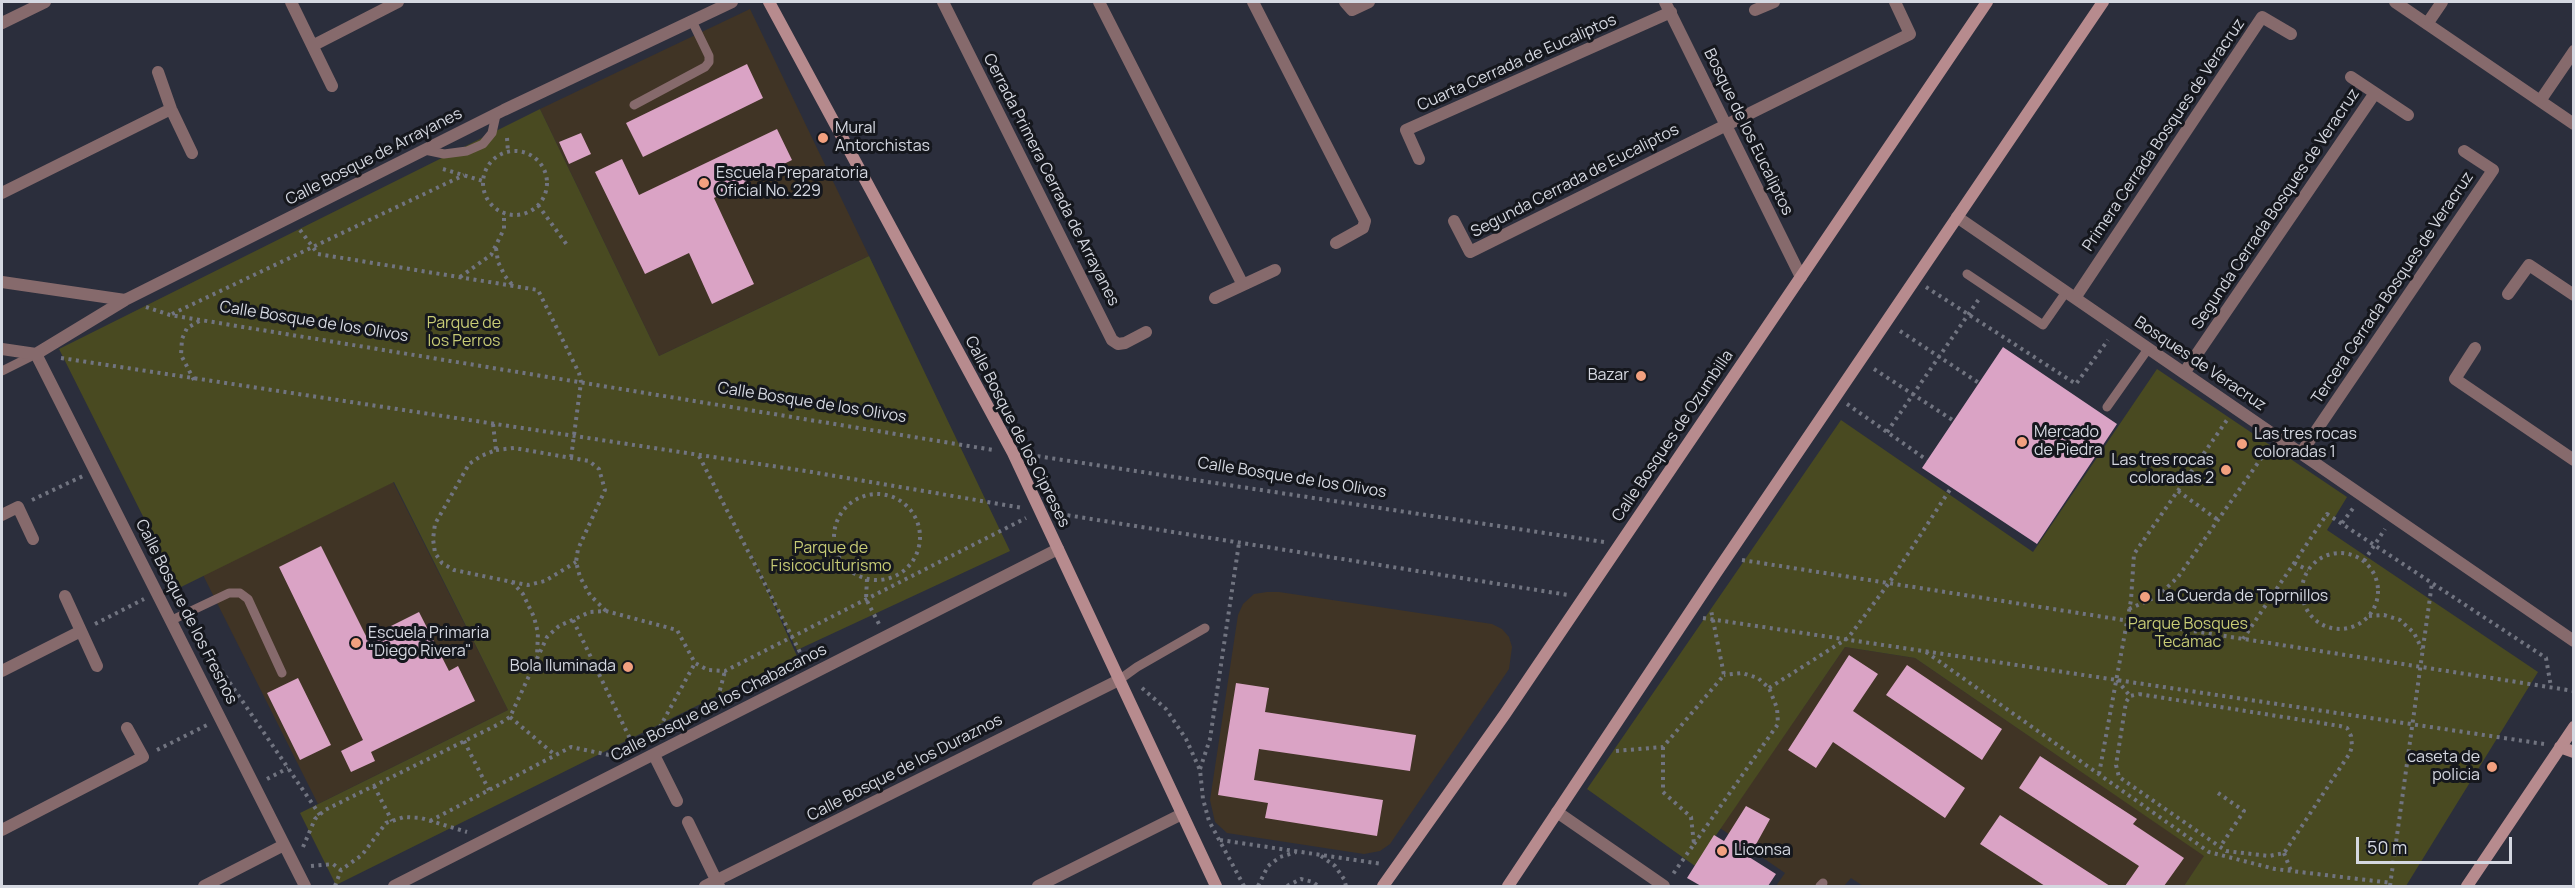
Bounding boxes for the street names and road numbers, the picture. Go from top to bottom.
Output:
street label: Cuarta Cerrada de Eucaliptos [1415,10,1619,116]
street label: Primera Cerrada Bosques de Veracruz [2079,15,2249,255]
street label: Bosque de los Eucaliptos [1699,46,1797,218]
street label: Cerrada Primera Cerrada de Arrayanes [979,51,1123,309]
street label: Segunda Cerrada Bosques de Veracruz [2188,85,2364,333]
street label: Calle Bosque de Arrayanes [283,104,465,210]
street label: Segunda Cerrada de Eucaliptos [1468,120,1682,242]
street label: Tercera Cerrada Bosques de Veracruz [2308,168,2478,408]
street label: Calle Bosque de los Olivos [218,298,410,346]
street label: Bosques de Veracruz [2131,313,2269,415]
street label: Calle Bosque de los Cipreses [960,333,1074,531]
street label: Calle Bosques de Ozumbilla [1608,347,1738,525]
street label: Calle Bosque de los Olivos [716,379,908,427]
street label: Calle Bosque de los Olivos [1196,454,1388,502]
street label: Calle Bosque de los Fresnos [131,516,241,708]
street label: Calle Bosque de los Chabacanos [608,640,830,766]
street label: Calle Bosque de los Duraznos [804,710,1006,826]

